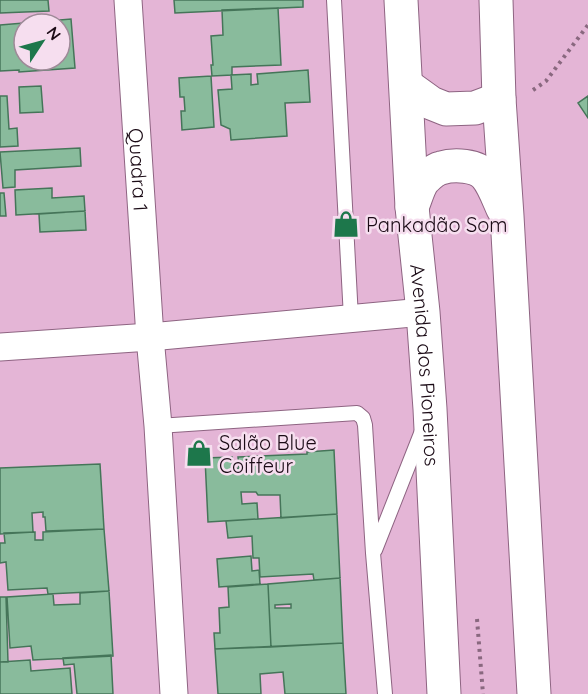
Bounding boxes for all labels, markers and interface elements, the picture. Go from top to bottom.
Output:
north arrow [12,12,72,72]
text: N [43,23,66,44]
street label: Quadra 1 [124,127,154,212]
shop icon: Pankadão Som [331,209,361,239]
place label: Pankadão Som [366,212,508,237]
street label: Avenida dos Pioneiros [406,263,445,467]
place label: Salão Blue Coiffeur [219,430,317,478]
shop icon: Salão Blue Coiffeur [184,438,214,468]

